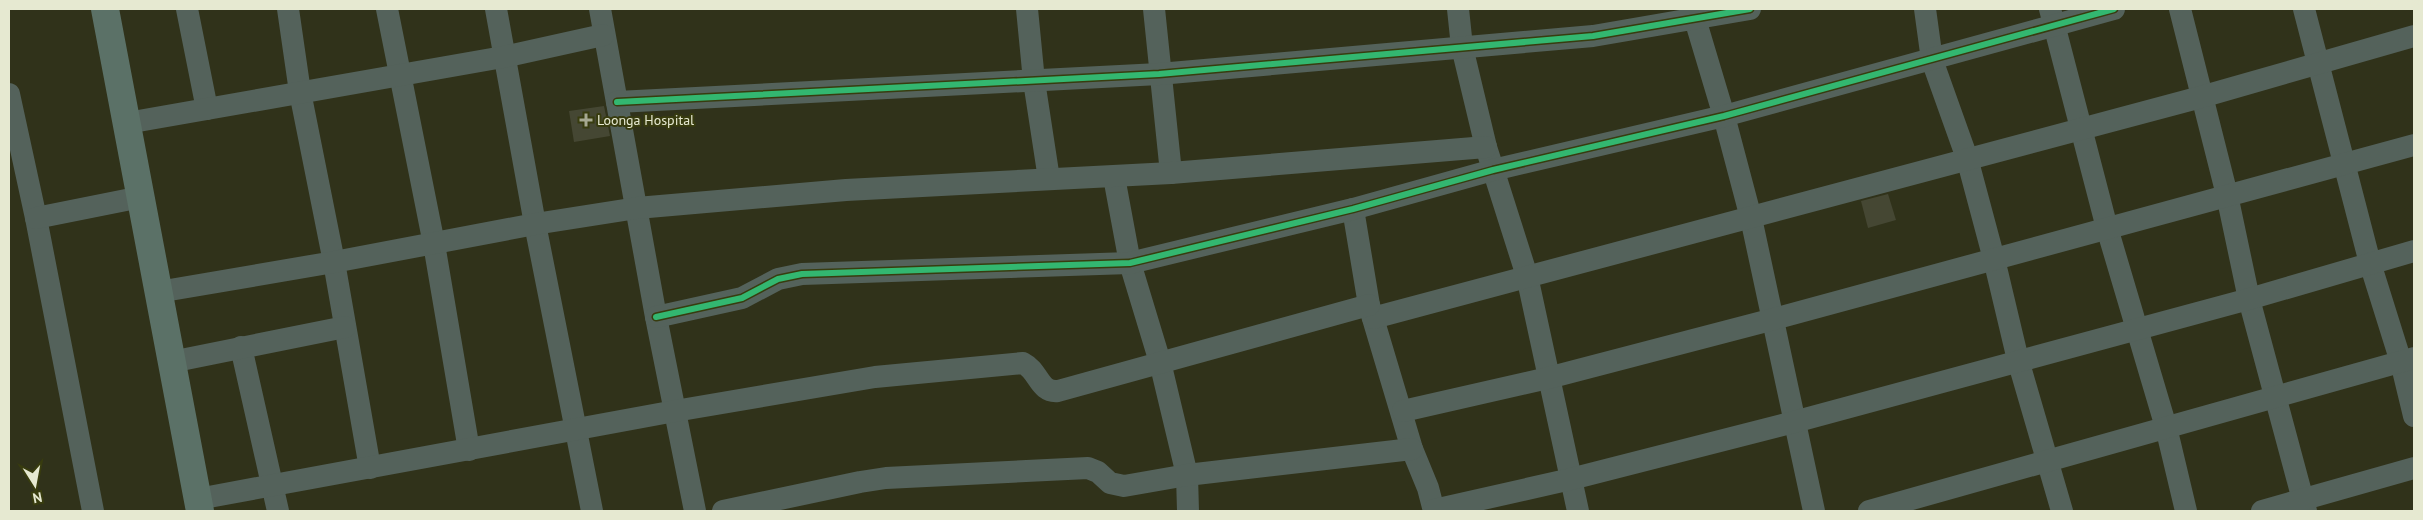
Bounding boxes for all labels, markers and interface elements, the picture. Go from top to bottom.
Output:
place label: Loonga Hospital [597,111,694,129]
marker: Loonga Hospital [579,113,593,127]
north arrow [10,460,60,510]
text: N [31,488,44,507]

